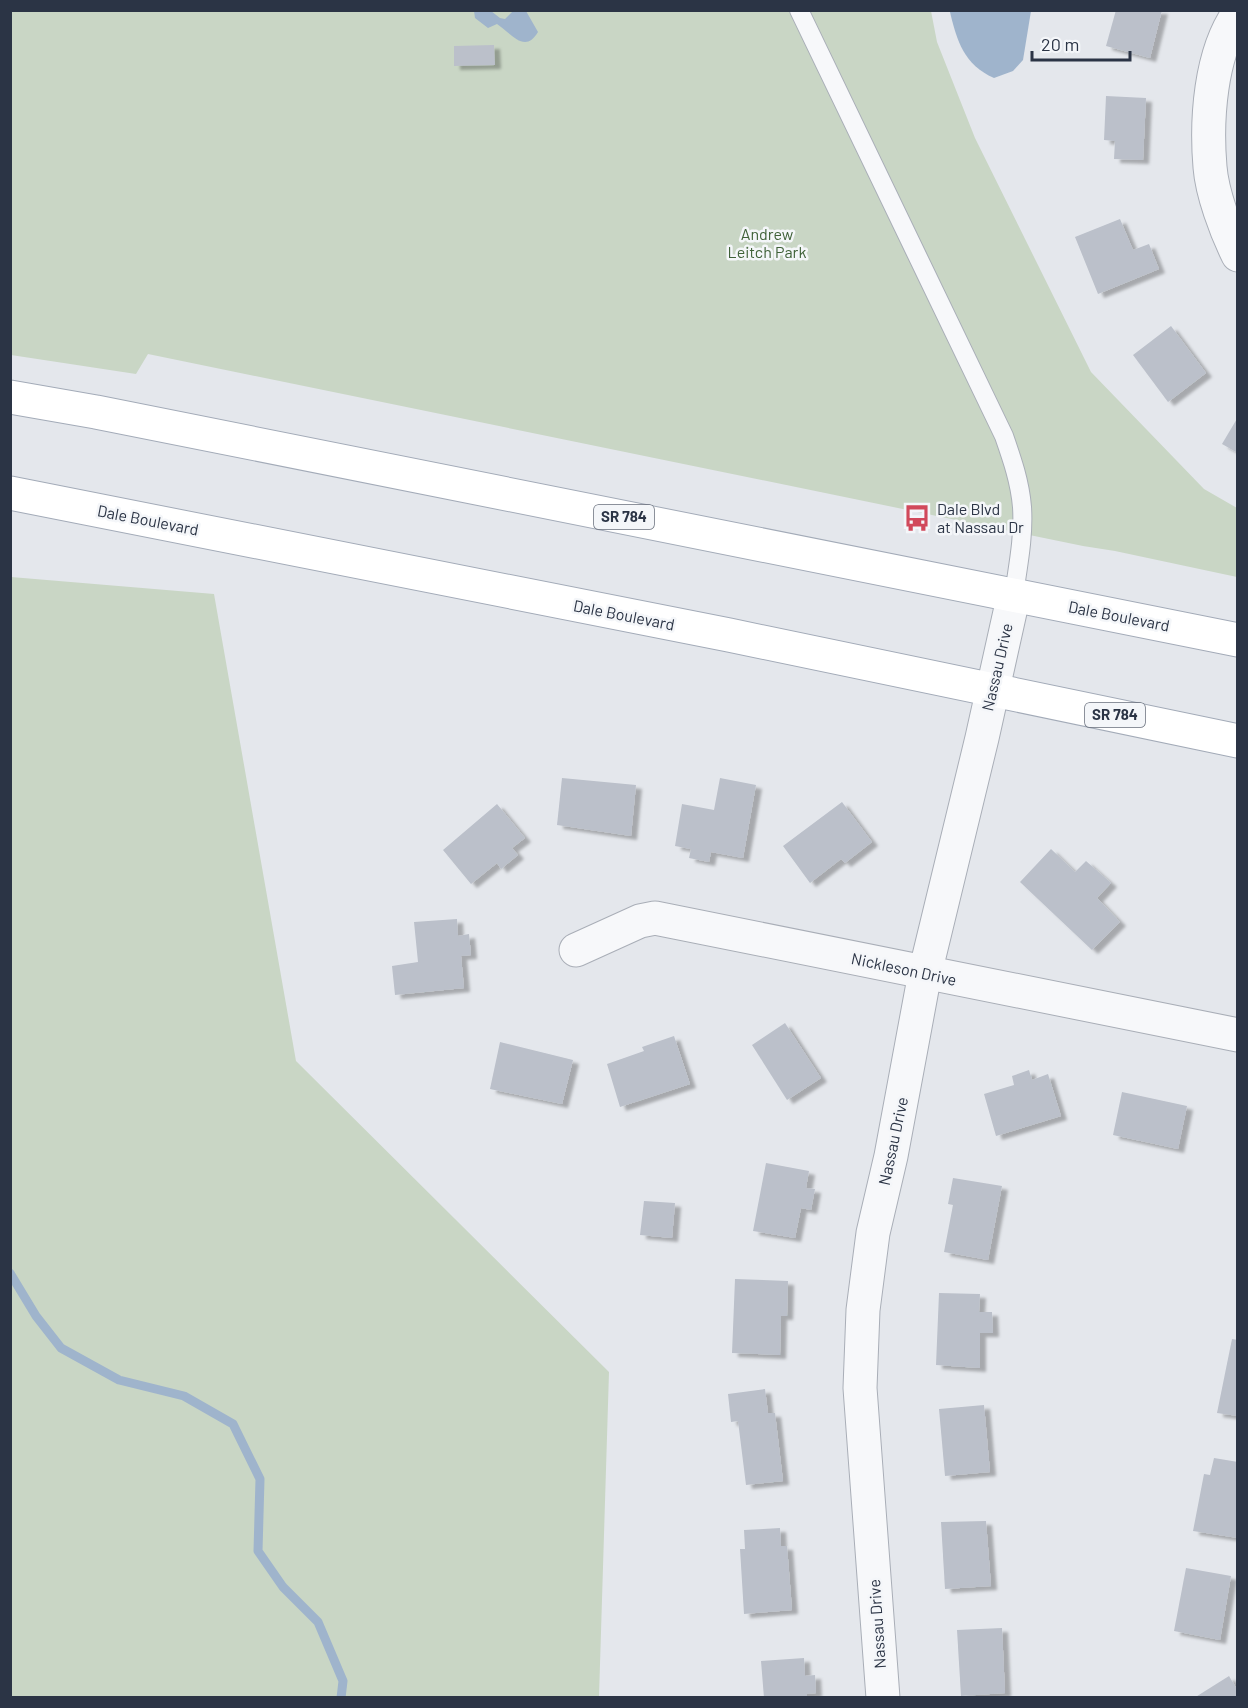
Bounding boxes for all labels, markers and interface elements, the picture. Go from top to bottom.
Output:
scale bar [1032,24,1130,62]
text: 20 m [1041,33,1079,55]
park label: Andrew Leitch Park [728,224,806,261]
place label: Dale Blvd at Nassau Dr [937,499,1024,536]
street label: Dale Boulevard [96,500,200,539]
bus stop icon: Dale Blvd at Nassau Dr [902,503,932,533]
road number: SR 784 [594,505,654,529]
street label: Dale Boulevard [572,595,676,634]
street label: Dale Boulevard [1067,596,1171,635]
street label: Nassau Drive [977,621,1016,713]
road number: SR 784 [1085,703,1145,727]
street label: Nickleson Drive [850,948,959,989]
street label: Nassau Drive [874,1095,911,1187]
street label: Nassau Drive [864,1579,889,1669]

